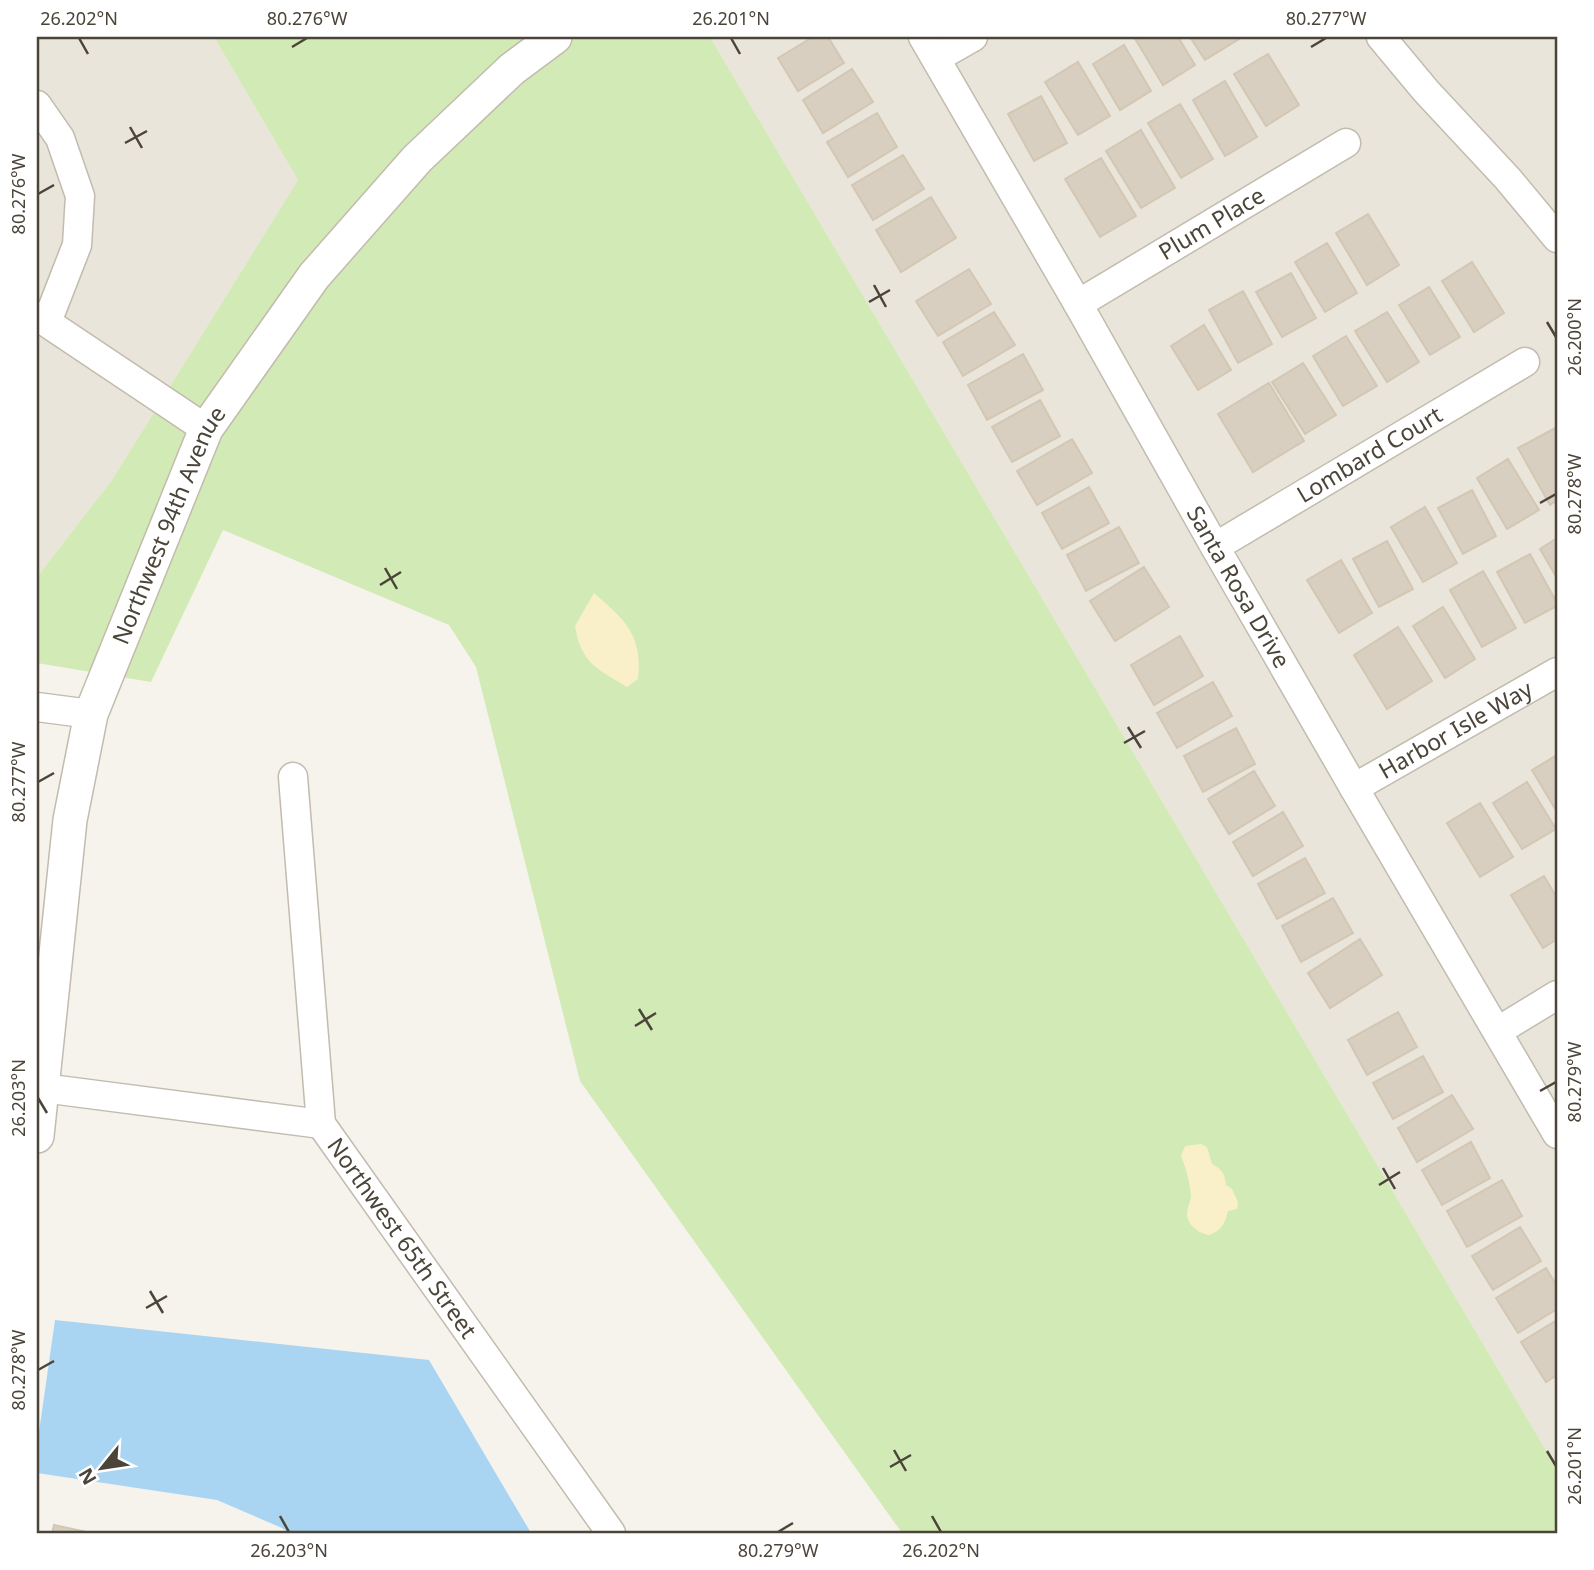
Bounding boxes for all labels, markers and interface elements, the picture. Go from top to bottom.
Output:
text: 26.202°N [40,6,118,30]
text: 80.276°W [267,6,348,30]
text: 26.201°N [692,6,770,30]
text: 80.277°W [1286,6,1367,30]
text: 80.276°W [6,153,30,234]
street label: Plum Place [1152,179,1270,267]
text: 26.200°N [1562,298,1586,376]
street label: Lombard Court [1290,398,1448,510]
street label: Northwest 94th Avenue [104,399,232,649]
text: 80.278°W [1562,453,1586,534]
street label: Santa Rosa Drive [1180,500,1298,673]
street label: Harbor Isle Way [1372,672,1538,786]
text: 80.277°W [6,741,30,822]
text: 80.279°W [1562,1041,1586,1122]
text: 26.203°N [6,1059,30,1137]
street label: Northwest 65th Street [321,1131,485,1344]
text: 80.278°W [6,1329,30,1410]
text: 26.201°N [1562,1427,1586,1505]
north arrow [66,1434,136,1504]
text: N [72,1463,102,1490]
text: 26.203°N [250,1538,328,1562]
text: 80.279°W [738,1538,819,1562]
text: 26.202°N [902,1538,980,1562]

